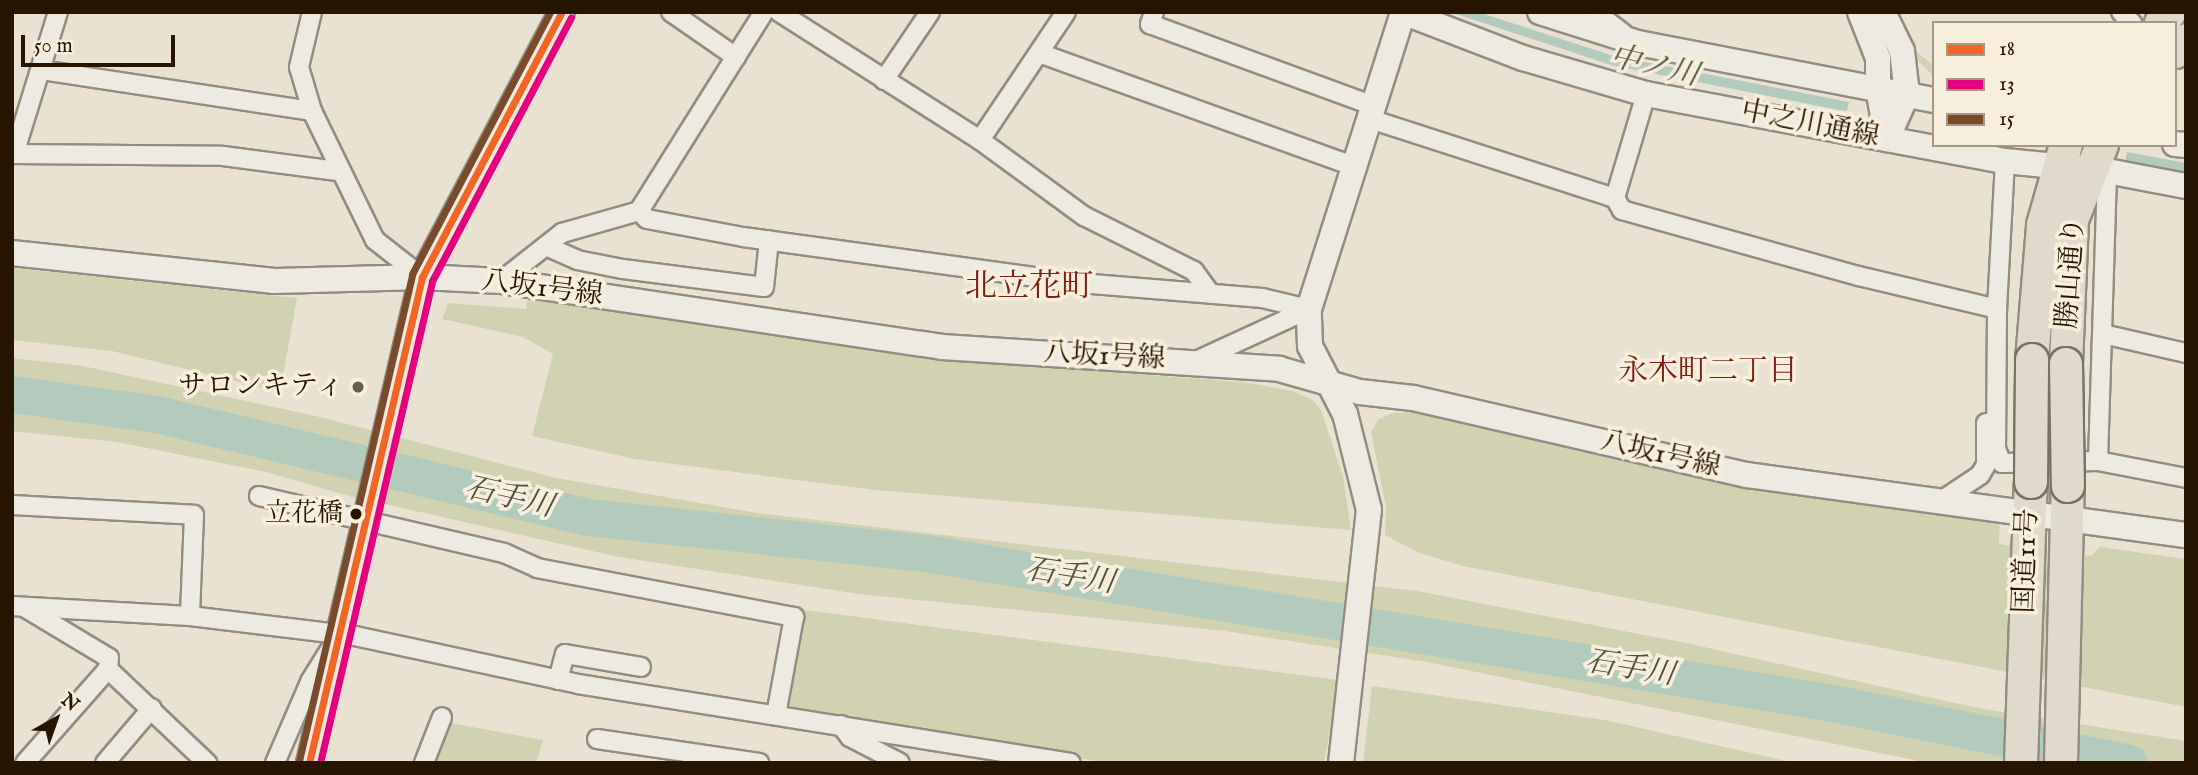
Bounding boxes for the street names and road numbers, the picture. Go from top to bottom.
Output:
street label: 中之川通線 [1738,95,1882,155]
street label: 勝山通り [2051,216,2093,330]
street label: 八坂1号線 [479,265,605,313]
street label: 八坂1号線 [1042,337,1166,377]
street label: 八坂1号線 [1597,425,1723,485]
street label: 国道11号 [2008,508,2046,614]

